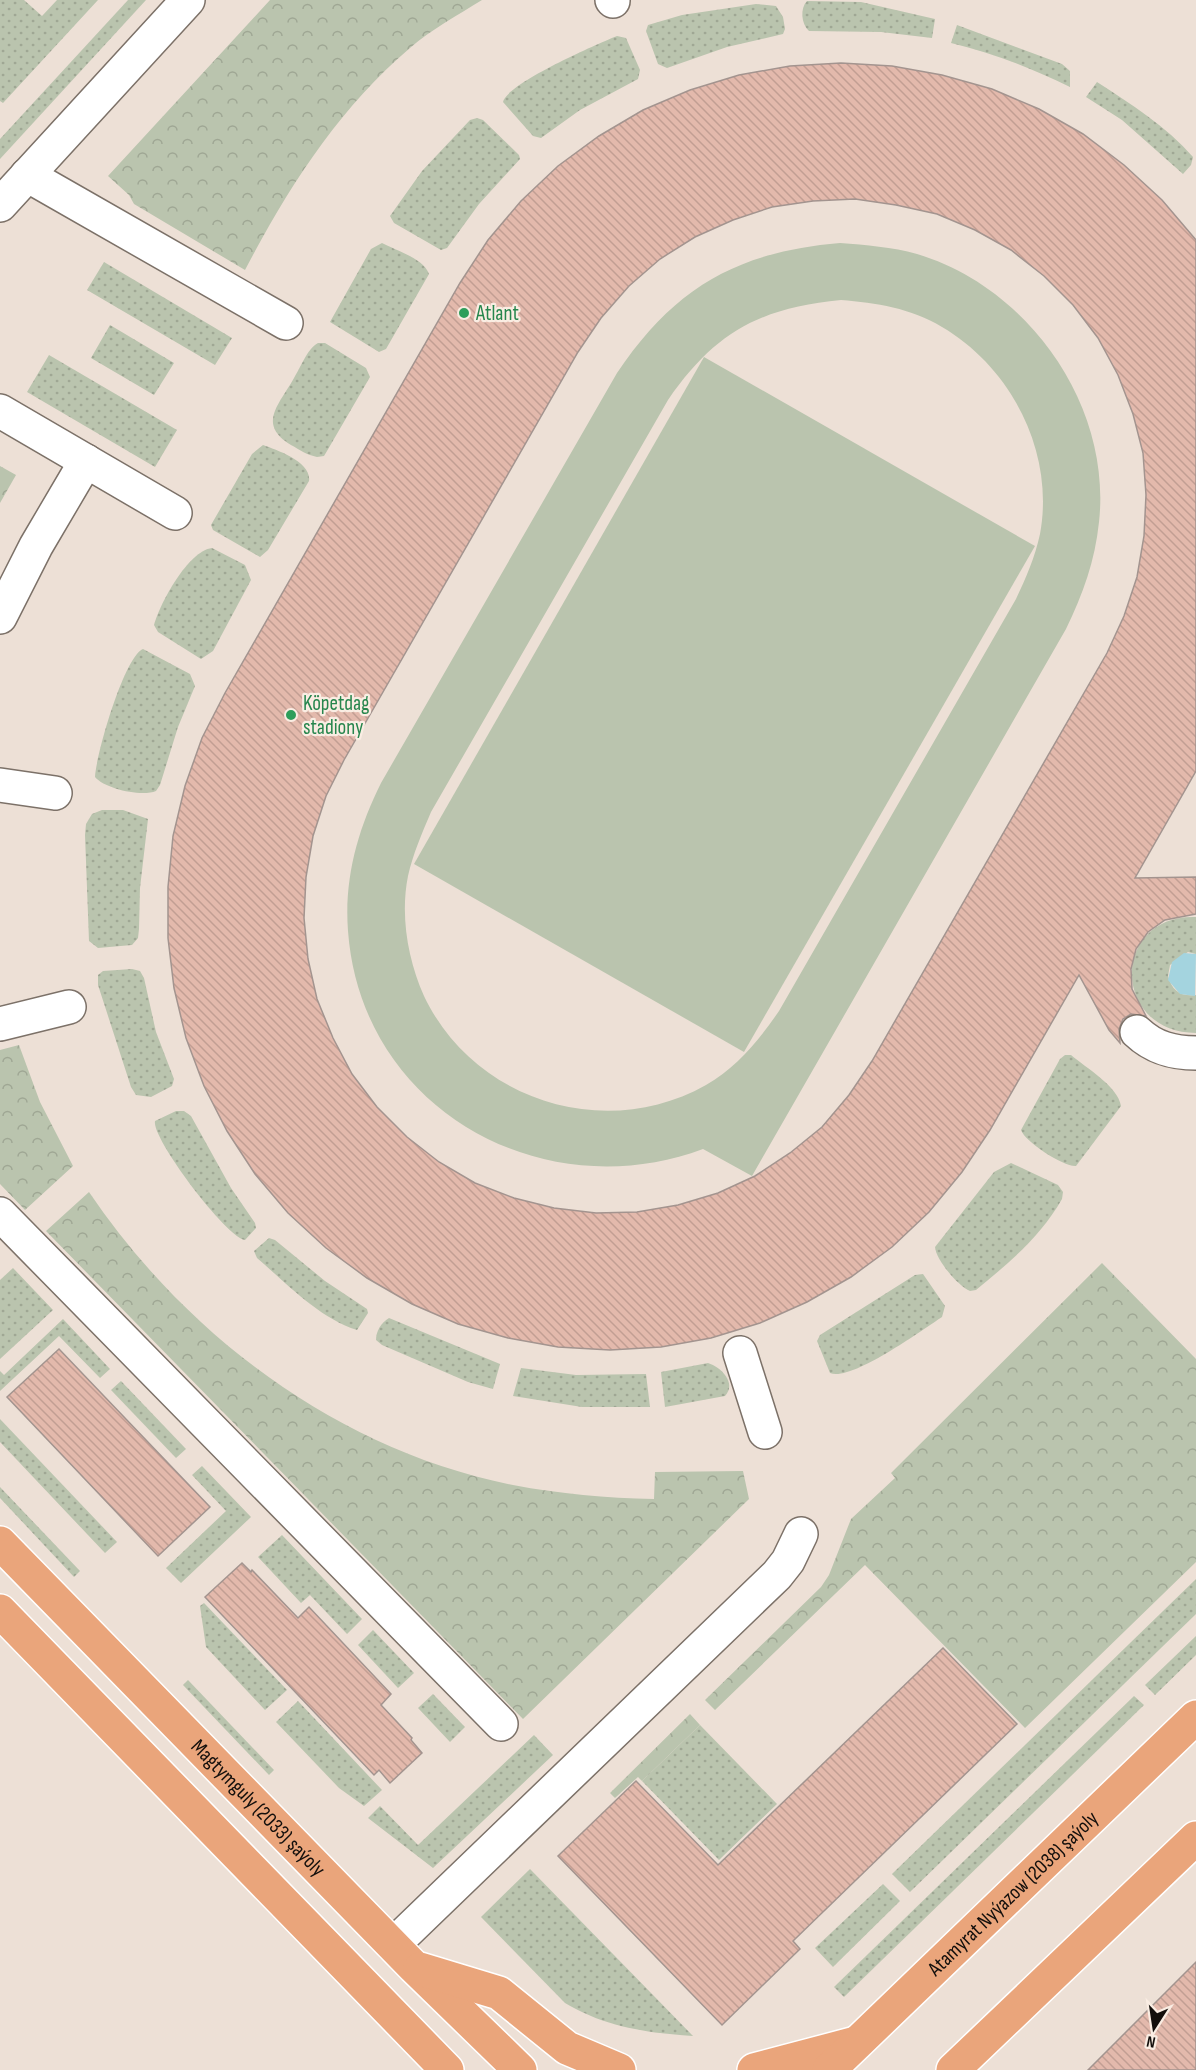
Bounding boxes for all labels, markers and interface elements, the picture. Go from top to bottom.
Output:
place label: Atlant [475,301,519,326]
marker: Atlant [457,306,471,320]
place label: Köpetdag stadiony [303,691,369,740]
marker: Köpetdag stadiony [284,708,298,722]
street label: Magtymguly (2033) şaýoly [186,1734,331,1881]
street label: Atamyrat Nyýazow (2038) şaýoly [922,1806,1103,1982]
north arrow [1124,1998,1184,2058]
text: N [1145,2031,1157,2051]

